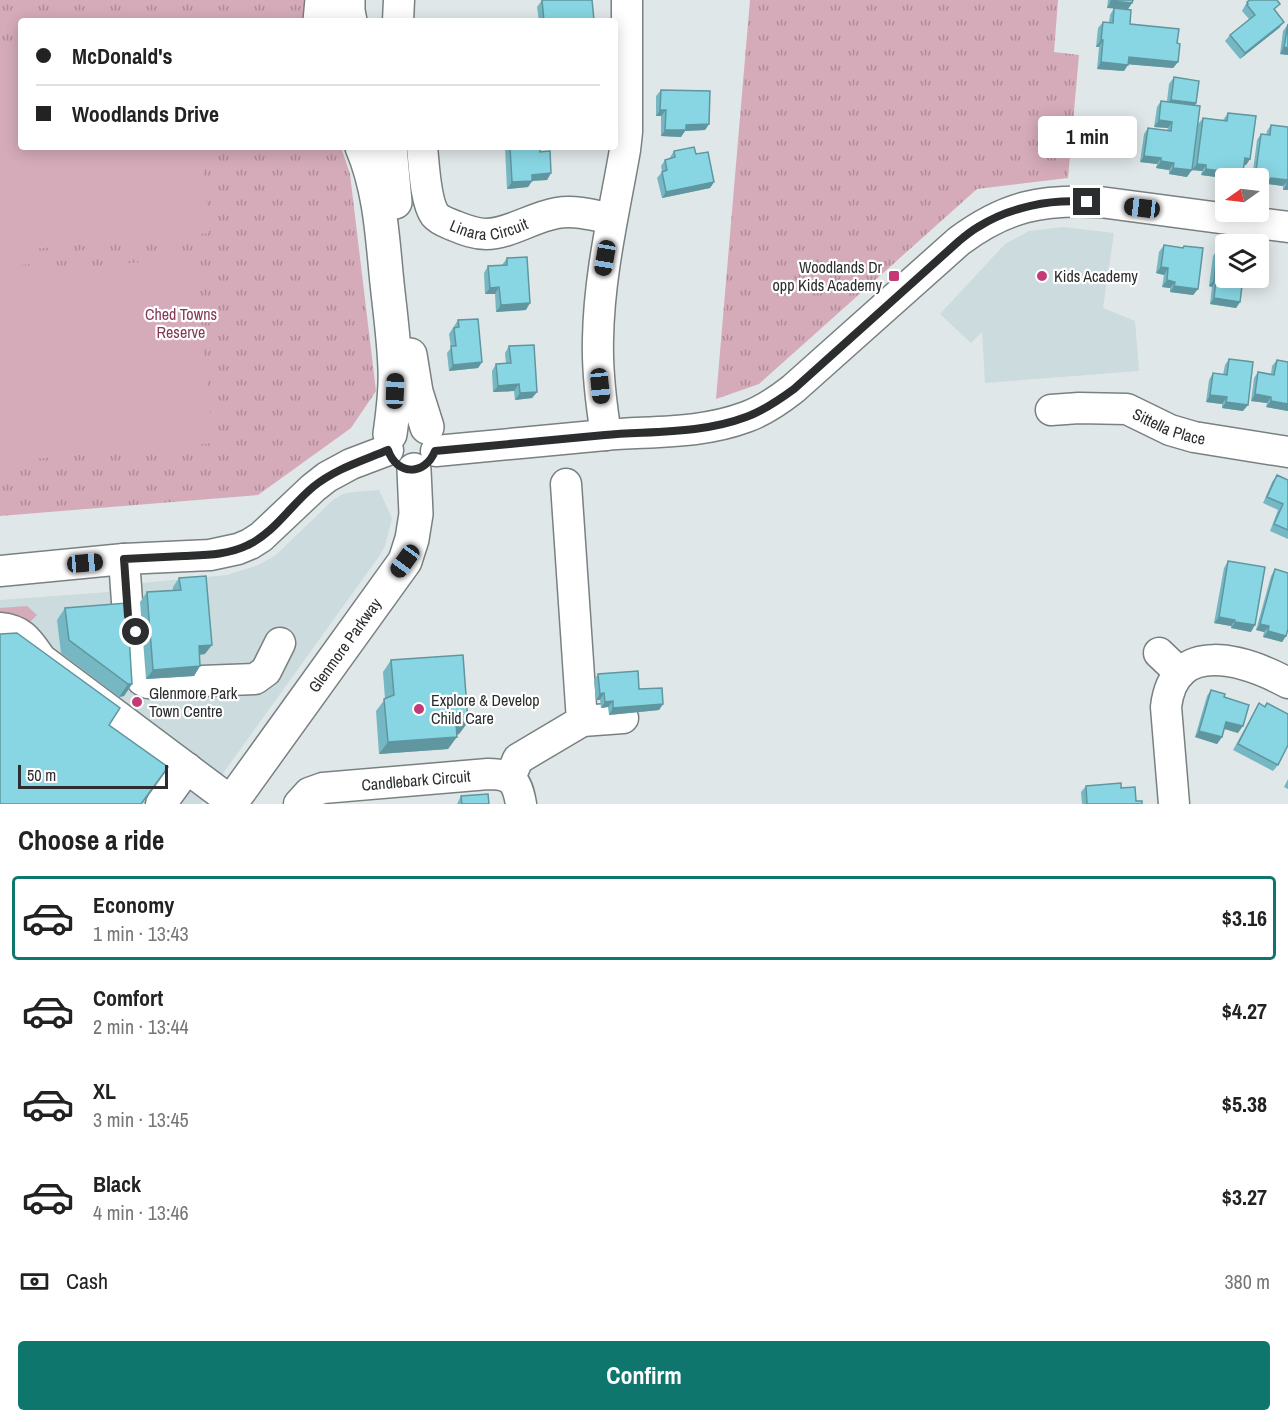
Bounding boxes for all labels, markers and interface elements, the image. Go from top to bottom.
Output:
text: McDonald's [72,41,173,71]
text: Woodlands Drive [72,99,219,129]
callout: 1 min [1038,115,1136,157]
text: 1 min [1066,123,1109,150]
north arrow [1215,168,1269,222]
map controls [1215,168,1269,288]
route end [1073,188,1100,215]
car [1123,197,1161,219]
street label: Linara Circuit [447,212,531,245]
button: layers [1215,234,1269,288]
car [593,239,617,277]
place label: Woodlands Dr opp Kids Academy [773,256,883,296]
place label: Kids Academy [1054,265,1138,287]
marker: Woodlands Dr opp Kids Academy [887,269,901,283]
marker: Kids Academy [1035,269,1049,283]
park label: Ched Towns Reserve [145,303,217,343]
car [589,367,611,405]
car [385,373,405,409]
street label: Sittella Place [1129,402,1207,450]
car [387,541,423,581]
car [66,552,104,574]
street label: Glenmore Parkway [303,593,386,697]
route start [122,618,149,645]
place label: Glenmore Park Town Centre [149,682,238,722]
place label: Explore & Develop Child Care [431,689,540,729]
marker: Glenmore Park Town Centre [130,695,144,709]
marker: Explore & Develop Child Care [412,702,426,716]
scale bar [18,762,168,790]
text: 50 m [27,764,56,786]
street label: Candlebark Circuit [360,764,472,796]
text: Choose a ride [18,822,164,858]
text: Economy [93,890,174,920]
icon: car [21,891,75,945]
text: $3.16 [1222,903,1267,933]
text: 1 min · 13:43 [93,920,189,947]
text: Comfort [93,983,163,1013]
icon: car [21,984,75,1038]
text: $4.27 [1222,996,1267,1026]
text: 2 min · 13:44 [93,1013,189,1040]
text: XL [93,1076,116,1106]
icon: car [21,1077,75,1131]
text: $5.38 [1222,1089,1267,1119]
text: 3 min · 13:45 [93,1106,189,1133]
text: Black [93,1169,141,1199]
icon: car [21,1170,75,1224]
text: $3.27 [1222,1182,1267,1212]
text: 4 min · 13:46 [93,1199,189,1226]
icon: cash [18,1265,51,1298]
text: Cash [66,1266,108,1296]
text: 380 m [1224,1268,1270,1295]
button: Confirm [18,1341,1270,1410]

